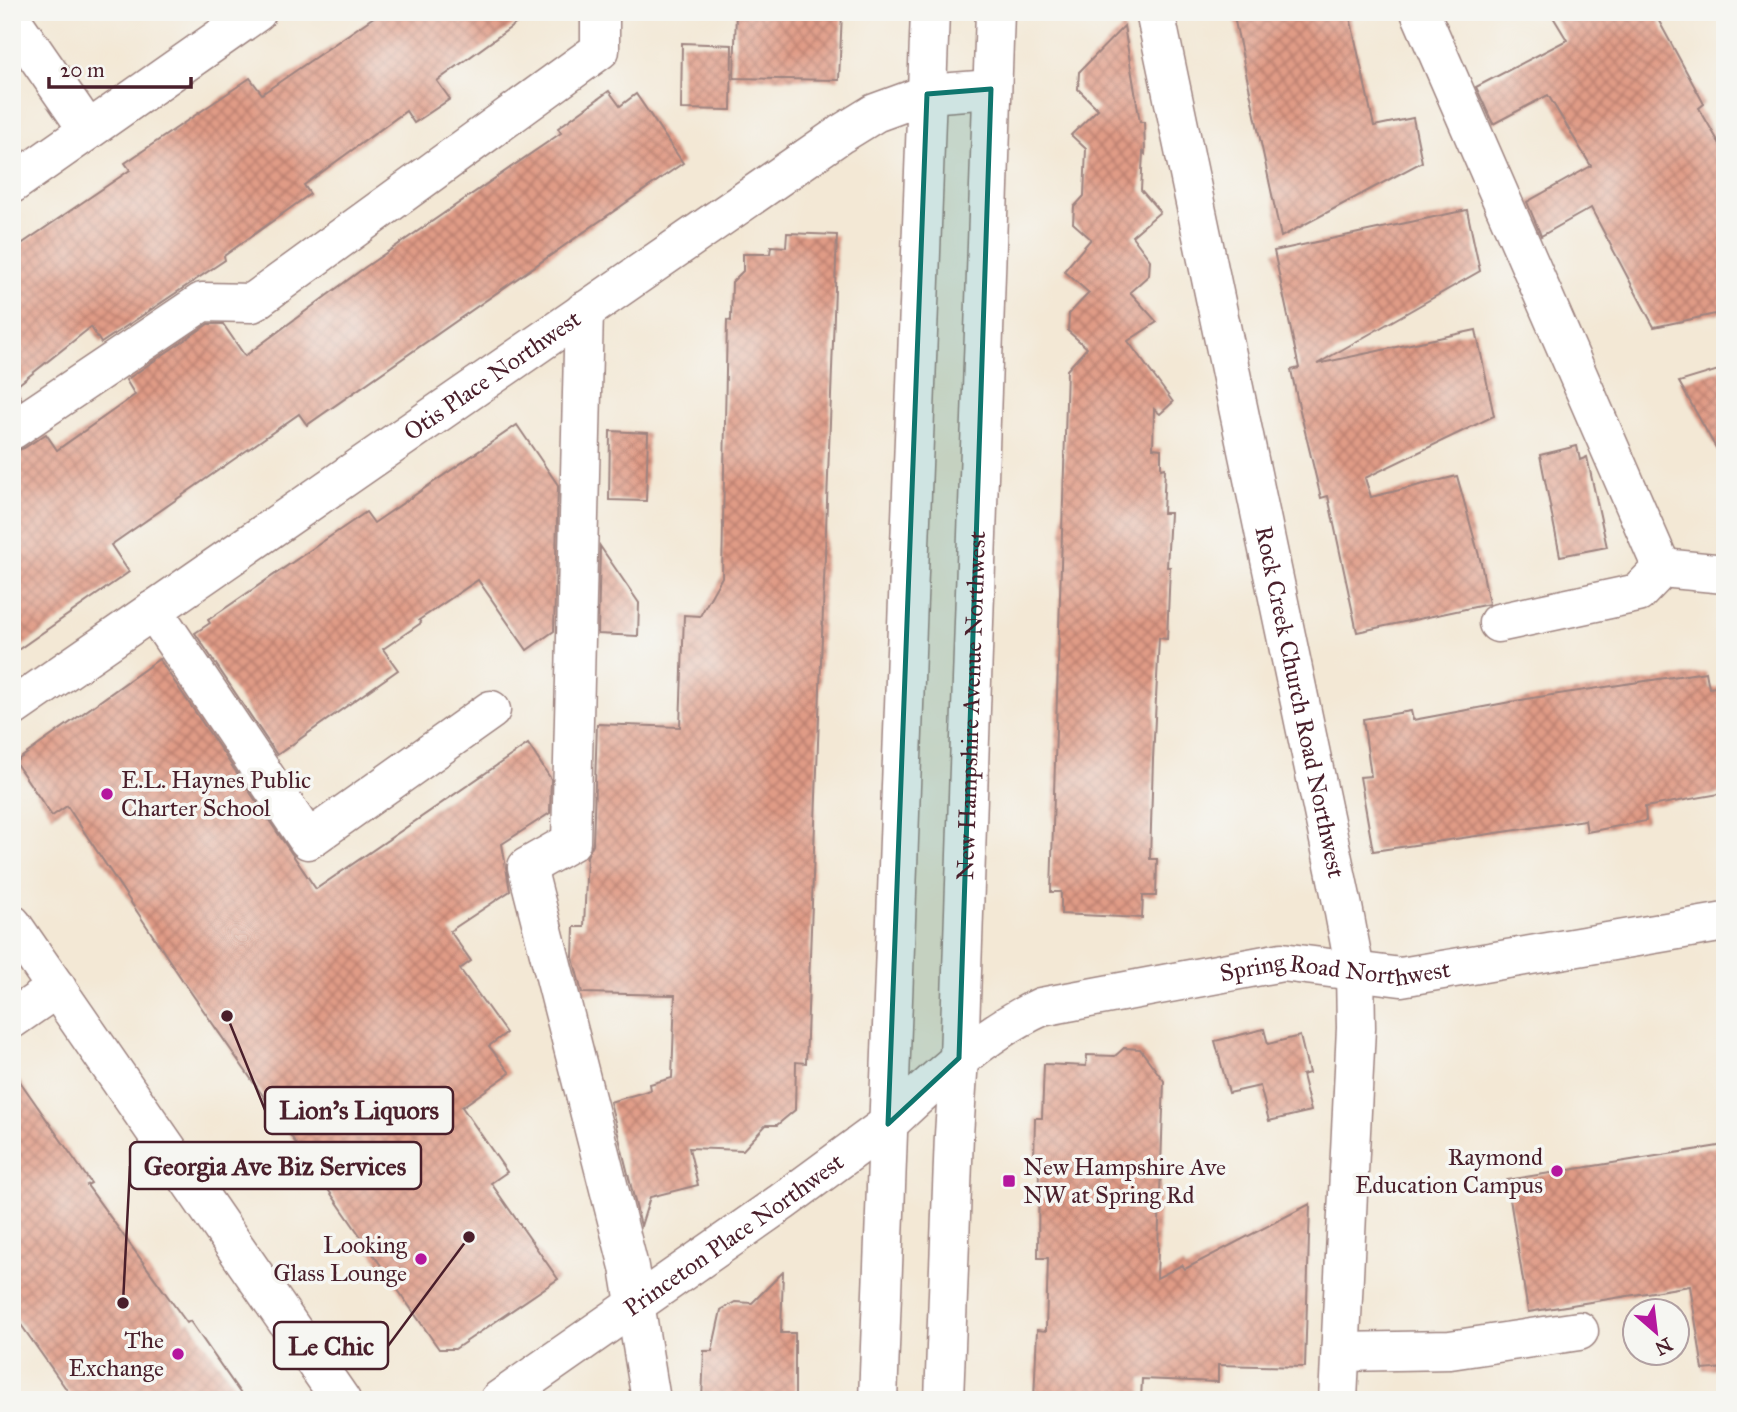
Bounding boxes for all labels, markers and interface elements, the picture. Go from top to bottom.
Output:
scale bar [49,46,191,90]
text: 20 m [60,57,105,83]
street label: Otis Place Northwest [398,304,587,447]
street label: Rock Creek Church Road Northwest [1248,523,1352,881]
street label: New Hampshire Avenue Northwest [950,530,992,881]
place label: E.L. Haynes Public Charter School [121,765,311,823]
marker: E.L. Haynes Public Charter School [99,786,115,802]
street label: Spring Road Northwest [1217,947,1453,993]
callout: Lion's Liquors [265,1087,453,1134]
text: Lion's Liquors [279,1094,439,1126]
callout: Georgia Ave Biz Services [130,1142,421,1189]
place label: Raymond Education Campus [1355,1142,1543,1200]
street label: Princeton Place Northwest [618,1146,850,1323]
text: Georgia Ave Biz Services [144,1150,407,1183]
place label: New Hampshire Ave NW at Spring Rd [1023,1152,1226,1210]
marker: Raymond Education Campus [1549,1163,1565,1179]
marker: New Hampshire Ave NW at Spring Rd [1001,1173,1017,1189]
place label: Looking Glass Lounge [273,1230,408,1288]
marker: Looking Glass Lounge [413,1251,429,1267]
north arrow [1622,1296,1692,1366]
callout: Le Chic [274,1322,388,1369]
place label: The Exchange [69,1325,164,1383]
text: Le Chic [288,1330,374,1362]
text: N [1651,1333,1676,1361]
marker: The Exchange [170,1346,186,1362]

